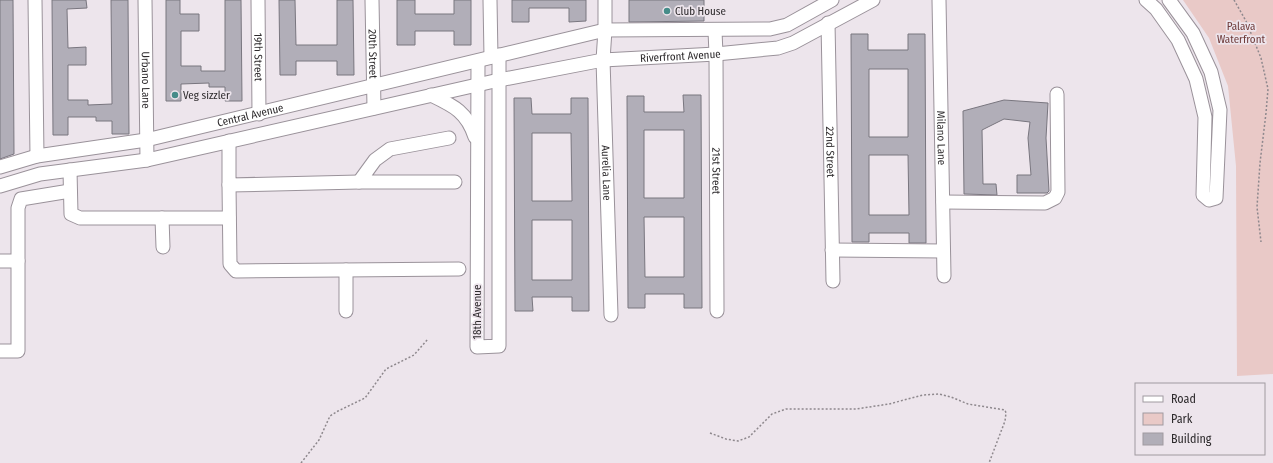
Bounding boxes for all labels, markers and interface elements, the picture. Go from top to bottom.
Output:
place label: Club House [675,5,726,18]
marker: Club House [662,6,672,16]
park label: Palava Waterfront [1217,20,1265,46]
street label: 20th Street [366,29,379,79]
street label: 19th Street [251,33,265,82]
street label: Riverfront Avenue [640,48,721,65]
street label: Urbano Lane [139,51,152,109]
place label: Veg sizzler [183,89,230,102]
marker: Veg sizzler [170,90,180,100]
street label: Central Avenue [216,101,285,130]
street label: Milano Lane [934,111,948,165]
street label: 22nd Street [823,126,837,178]
street label: Aurelia Lane [599,145,613,201]
street label: 21st Street [709,148,723,195]
street label: 18th Avenue [471,285,484,339]
legend [1135,383,1265,455]
text: Road [1171,392,1196,406]
text: Park [1171,412,1193,426]
text: Building [1171,432,1212,446]

